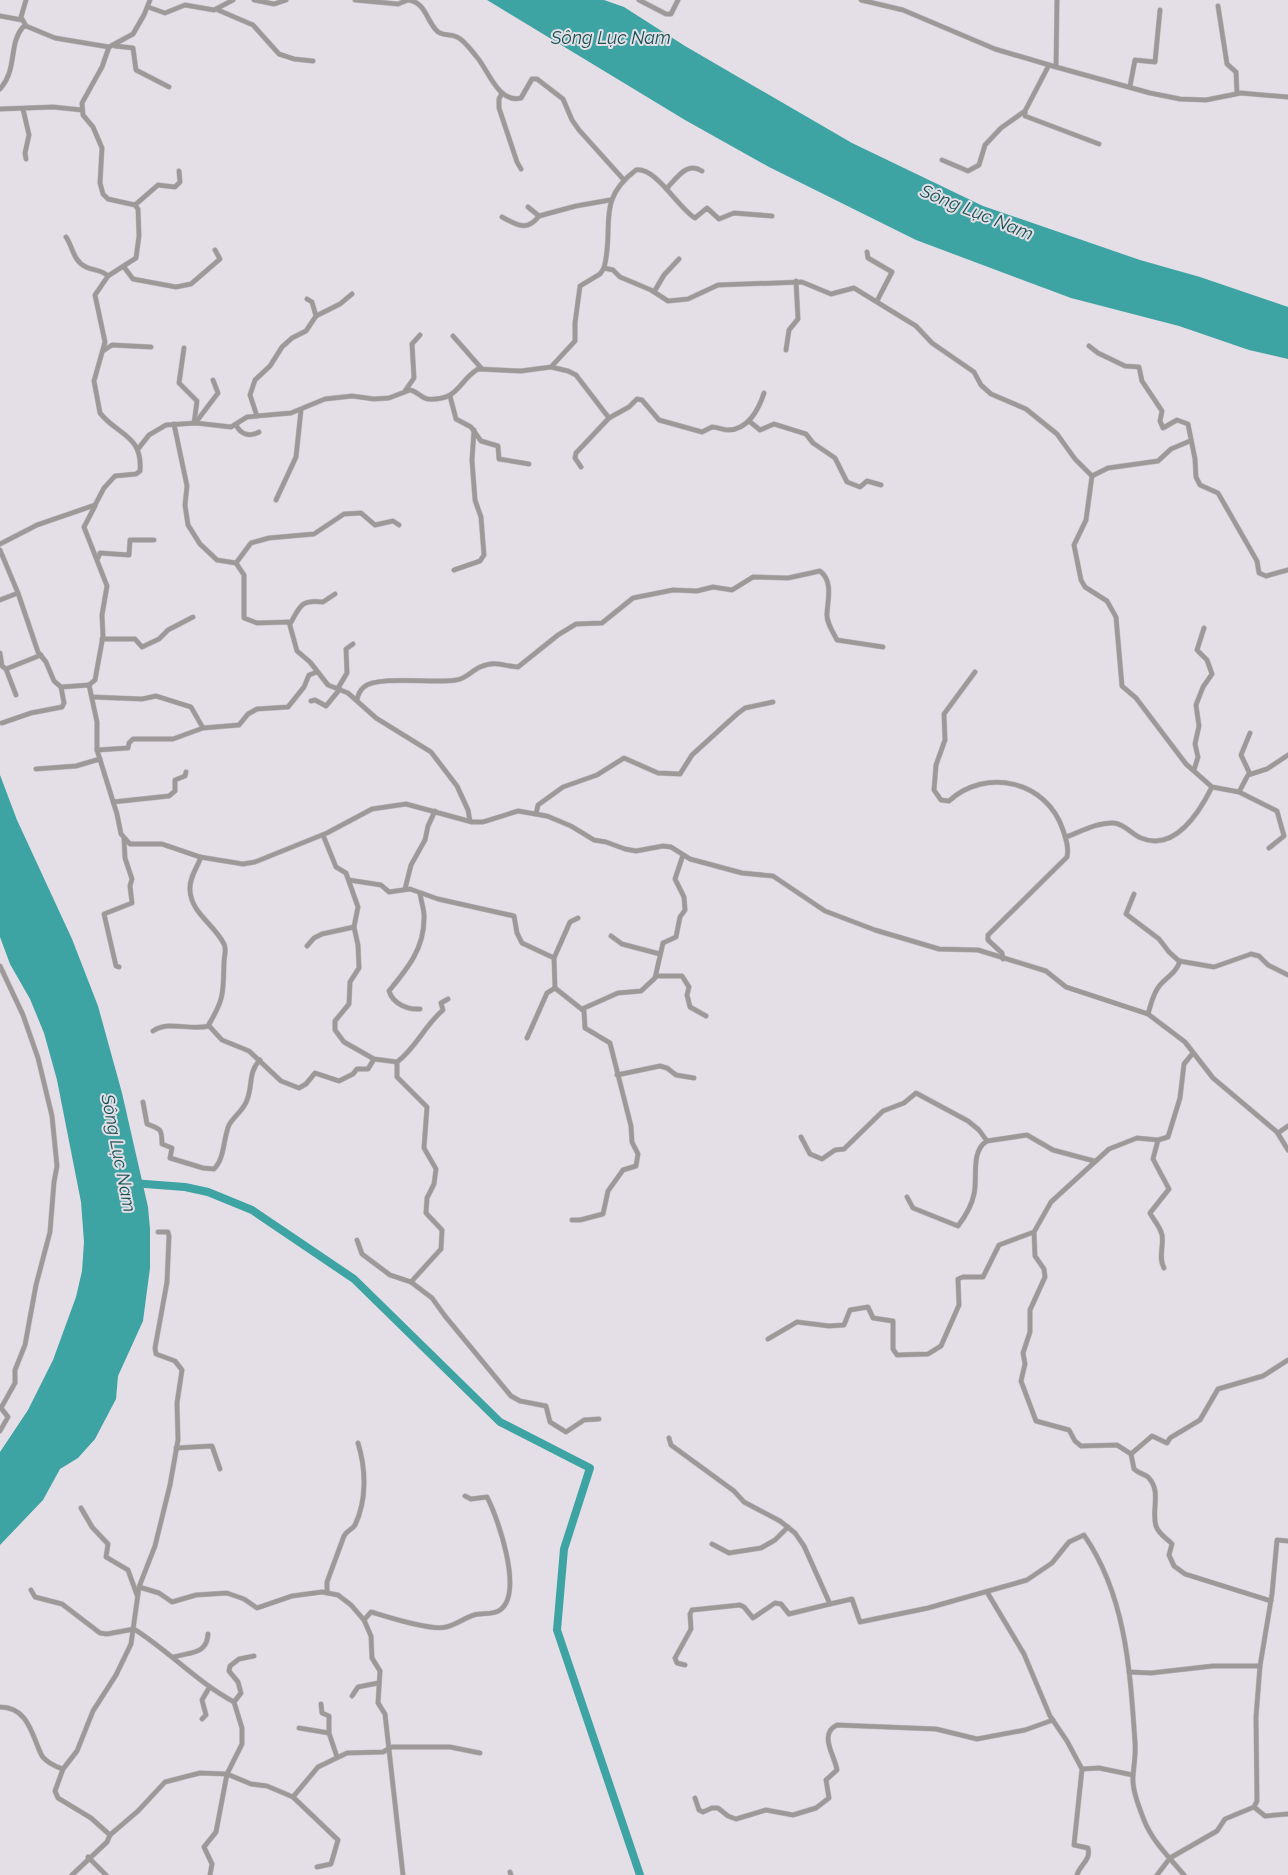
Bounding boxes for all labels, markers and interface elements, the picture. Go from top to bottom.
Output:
water label: Sông Lục Nam [550,27,671,48]
water label: Sông Lục Nam [917,179,1036,244]
water label: Sông Lục Nam [97,1091,141,1214]

